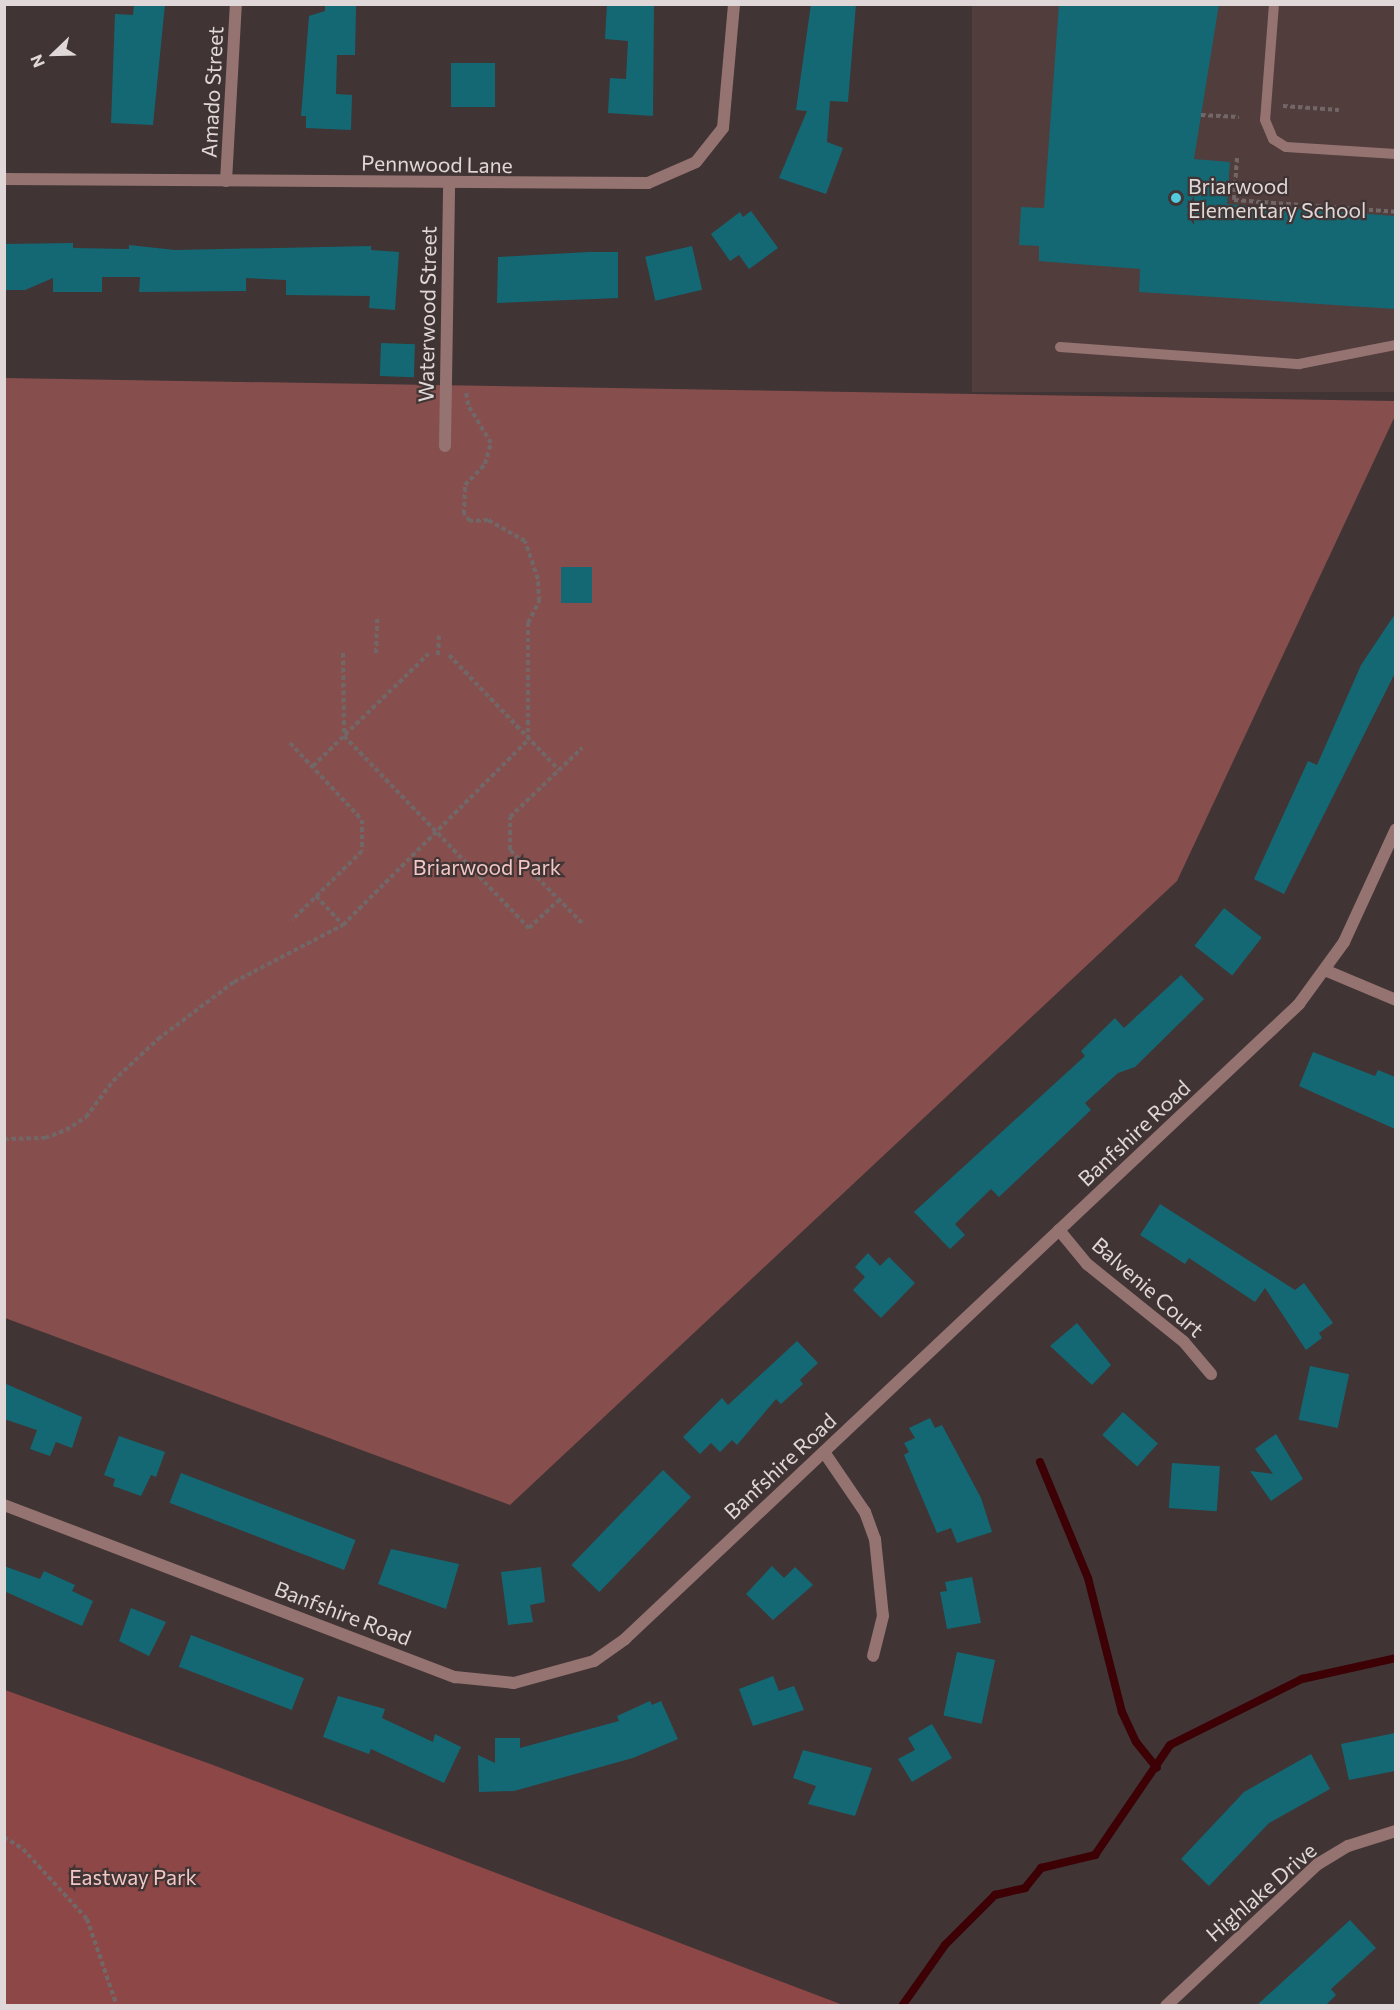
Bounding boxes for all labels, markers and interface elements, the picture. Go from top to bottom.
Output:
north arrow [24,24,84,84]
street label: Amado Street [196,26,228,158]
text: N [26,52,48,70]
street label: Pennwood Lane [361,150,513,178]
place label: Briarwood Elementary School [1188,173,1366,223]
marker: Briarwood Elementary School [1169,191,1183,205]
street label: Waterwood Street [413,226,441,402]
park label: Briarwood Park [413,854,561,880]
street label: Banfshire Road [1073,1075,1195,1191]
street label: Balvenie Court [1087,1232,1209,1342]
street label: Banfshire Road [719,1408,841,1524]
street label: Banfshire Road [271,1575,415,1651]
street label: Highlake Drive [1201,1837,1321,1947]
park label: Eastway Park [69,1864,197,1890]

